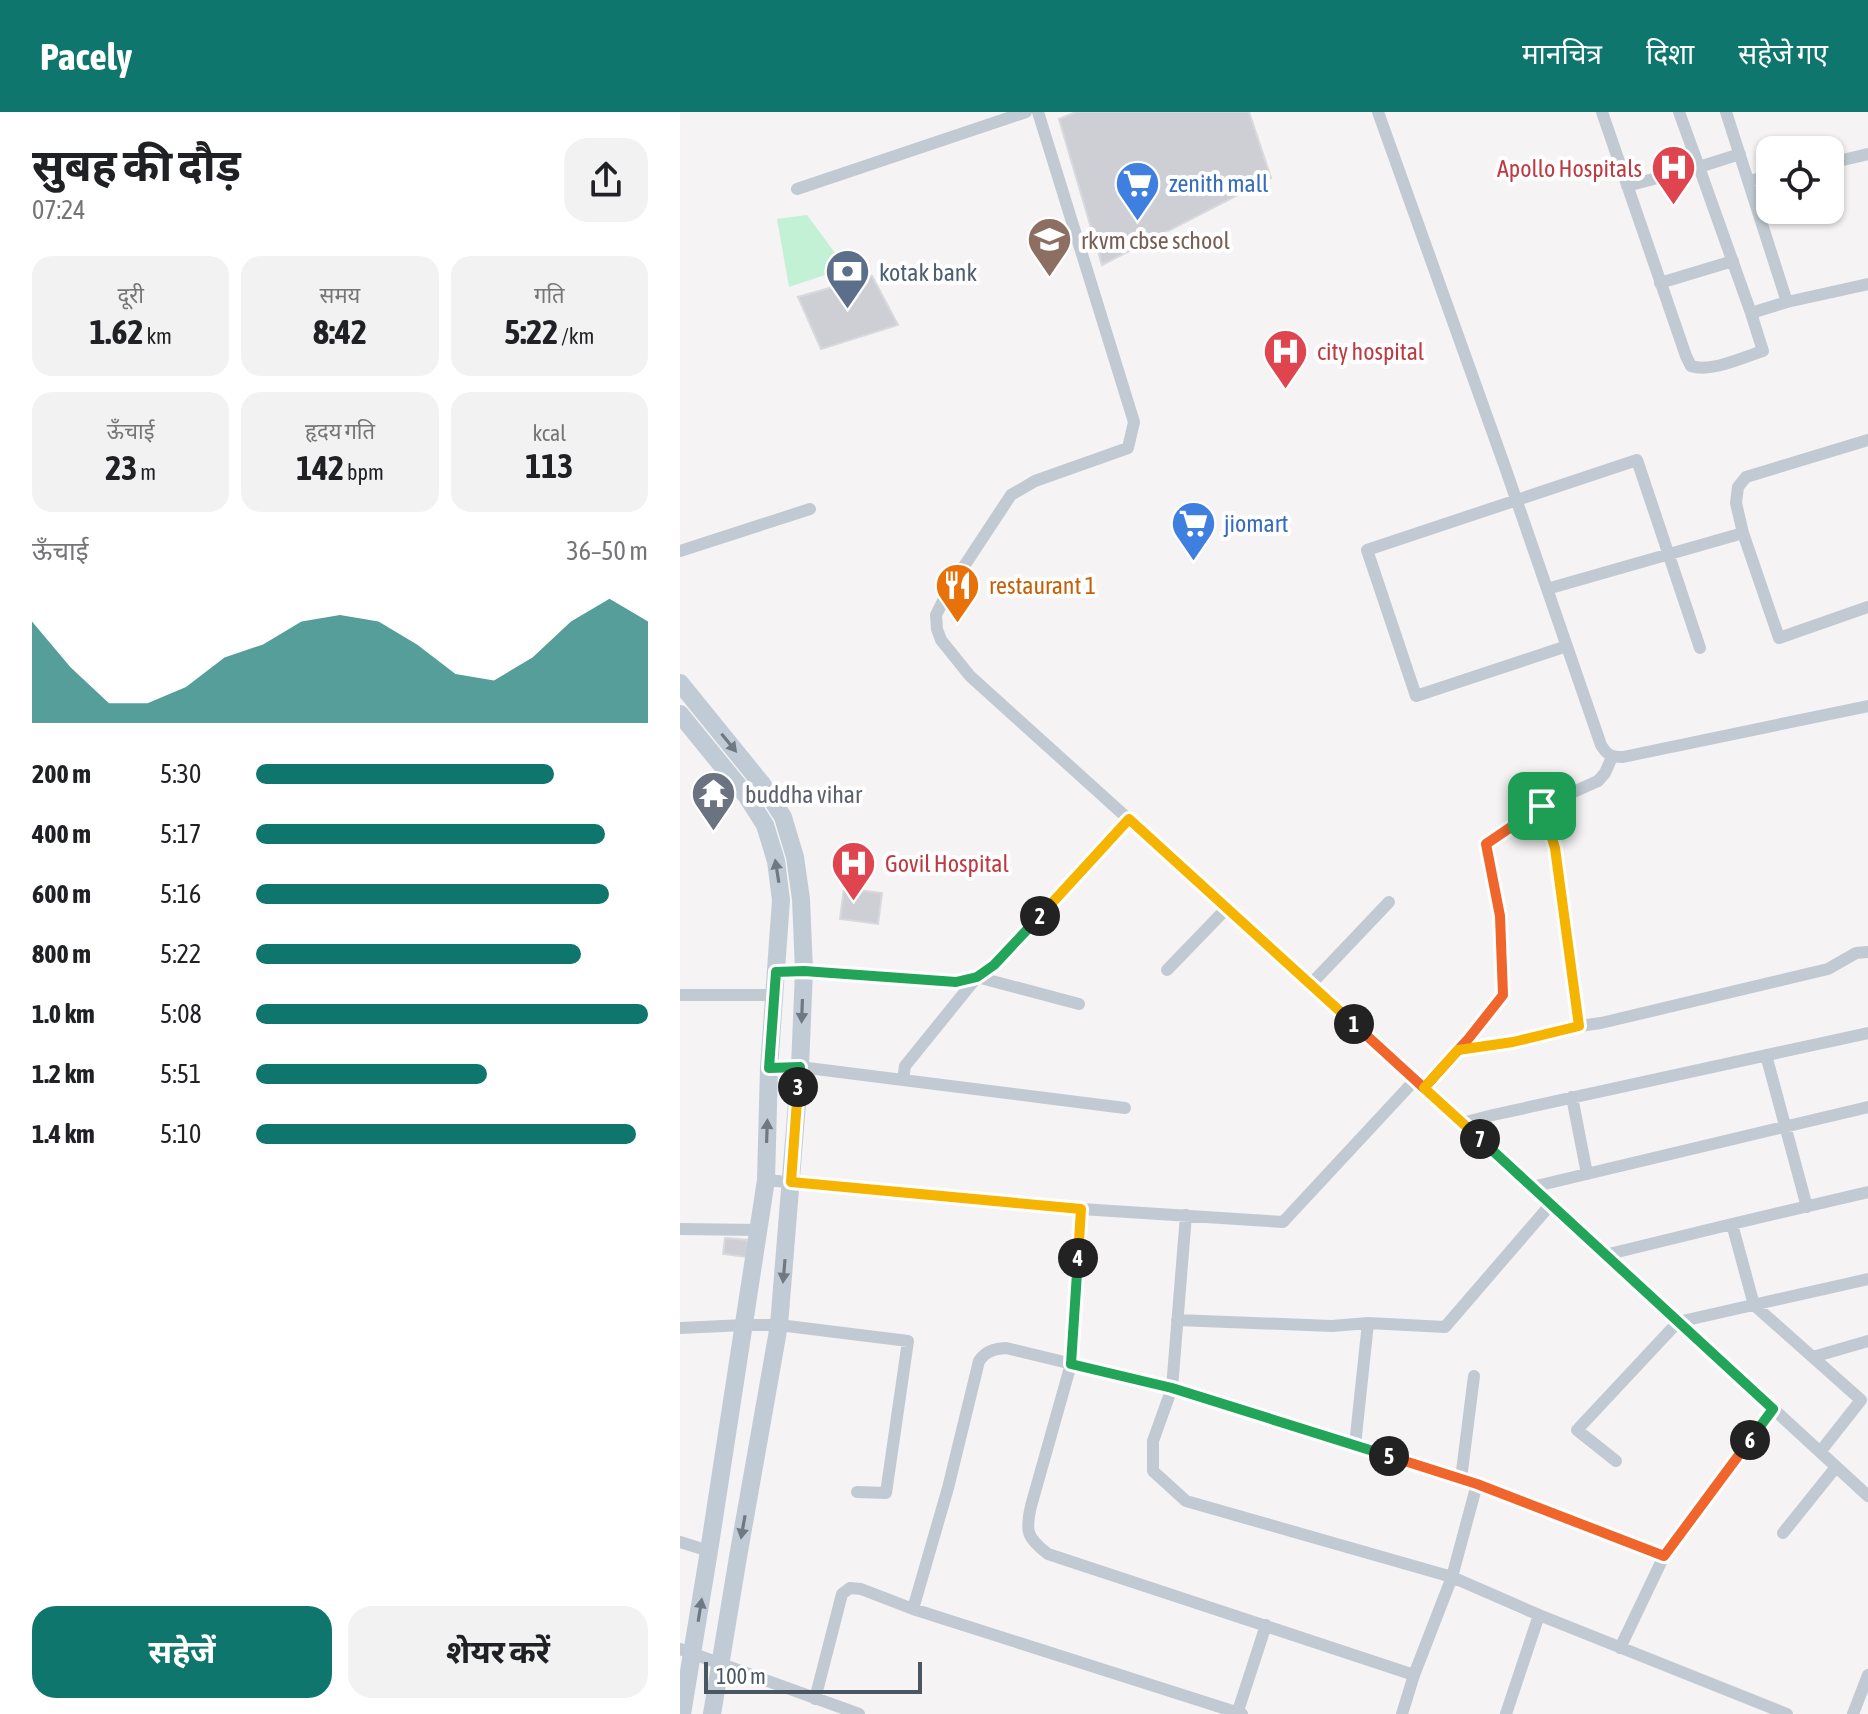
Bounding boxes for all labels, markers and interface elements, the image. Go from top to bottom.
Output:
text: Pacely [40,35,132,78]
text: मानचित्र [1522,38,1602,70]
text: दिशा [1646,38,1694,70]
text: सहेजे गए [1738,38,1828,70]
map controls [1756,136,1844,224]
button: locate [1756,136,1844,224]
button: share [564,138,648,222]
text: सुबह की दौड़ [32,140,241,190]
hospital icon: Apollo Hospitals [1649,144,1697,207]
place label: Apollo Hospitals [1497,155,1642,182]
supermarket icon: zenith mall [1114,159,1162,222]
place label: zenith mall [1169,170,1269,197]
text: 07:24 [32,195,86,225]
school or university icon: rkvm cbse school [1026,216,1074,279]
place label: rkvm cbse school [1081,227,1231,254]
bank icon: kotak bank [824,248,872,311]
place label: kotak bank [879,259,977,286]
text: दूरी [117,282,144,308]
text: समय [320,282,360,308]
text: गति [534,282,565,308]
text: 1.62 [89,312,143,351]
text: 8:42 [313,312,367,351]
text: 5:22 [504,312,558,351]
text: km [143,323,172,349]
text: /km [558,323,594,349]
hospital icon: city hospital [1262,327,1310,390]
place label: city hospital [1317,338,1425,365]
text: ऊँचाई [107,418,155,444]
text: हृदय गति [305,418,375,444]
text: kcal [533,420,566,446]
text: 113 [525,446,573,485]
text: 23 [105,448,137,487]
text: 142 [296,448,344,487]
text: m [137,459,156,485]
text: bpm [344,459,384,485]
supermarket icon: jiomart [1169,499,1217,562]
place label: jiomart [1223,510,1289,537]
text: ऊँचाई [32,536,88,566]
text: 36–50 m [566,536,648,566]
restaurant icon: restaurant 1 [934,561,982,624]
place label: restaurant 1 [989,572,1096,599]
one-way arrow [720,733,737,753]
text: 200 m [32,759,91,789]
text: 5:30 [160,759,201,789]
temple icon: buddha vihar [690,770,738,833]
pin [1508,772,1576,840]
place label: buddha vihar [745,781,863,808]
icon: arrive [1520,784,1564,828]
text: 400 m [32,819,91,849]
text: 5:17 [160,819,201,849]
hospital icon: Govil Hospital [830,839,878,902]
place label: Govil Hospital [885,850,1009,877]
one-way arrow [770,859,782,884]
text: 600 m [32,879,91,909]
text: 5:16 [160,879,201,909]
pin: 2 [1020,896,1060,936]
text: 2 [1035,903,1045,929]
text: 800 m [32,939,91,969]
text: 5:22 [160,939,201,969]
text: 1.0 km [32,999,95,1029]
text: 5:08 [160,999,202,1029]
one-way arrow [796,999,809,1024]
pin: 1 [1334,1004,1374,1044]
text: 1 [1349,1011,1359,1037]
text: 1.2 km [32,1059,95,1089]
text: 5:51 [160,1059,201,1089]
pin: 3 [778,1067,818,1107]
text: 3 [793,1074,803,1100]
one-way arrow [761,1118,774,1143]
text: 1.4 km [32,1119,95,1149]
text: 5:10 [160,1119,201,1149]
pin: 7 [1460,1119,1500,1159]
text: 7 [1475,1126,1485,1152]
pin: 4 [1058,1238,1098,1278]
text: 4 [1073,1245,1083,1271]
one-way arrow [777,1259,790,1284]
pin: 6 [1730,1420,1770,1460]
text: 6 [1745,1427,1755,1453]
pin: 5 [1369,1436,1409,1476]
text: 5 [1384,1443,1394,1469]
one-way arrow [736,1515,749,1540]
one-way arrow [694,1597,707,1622]
button: सहेजें [32,1606,332,1698]
button: शेयर करें [348,1606,648,1698]
scale bar [704,1658,922,1694]
text: 100 m [716,1663,766,1689]

